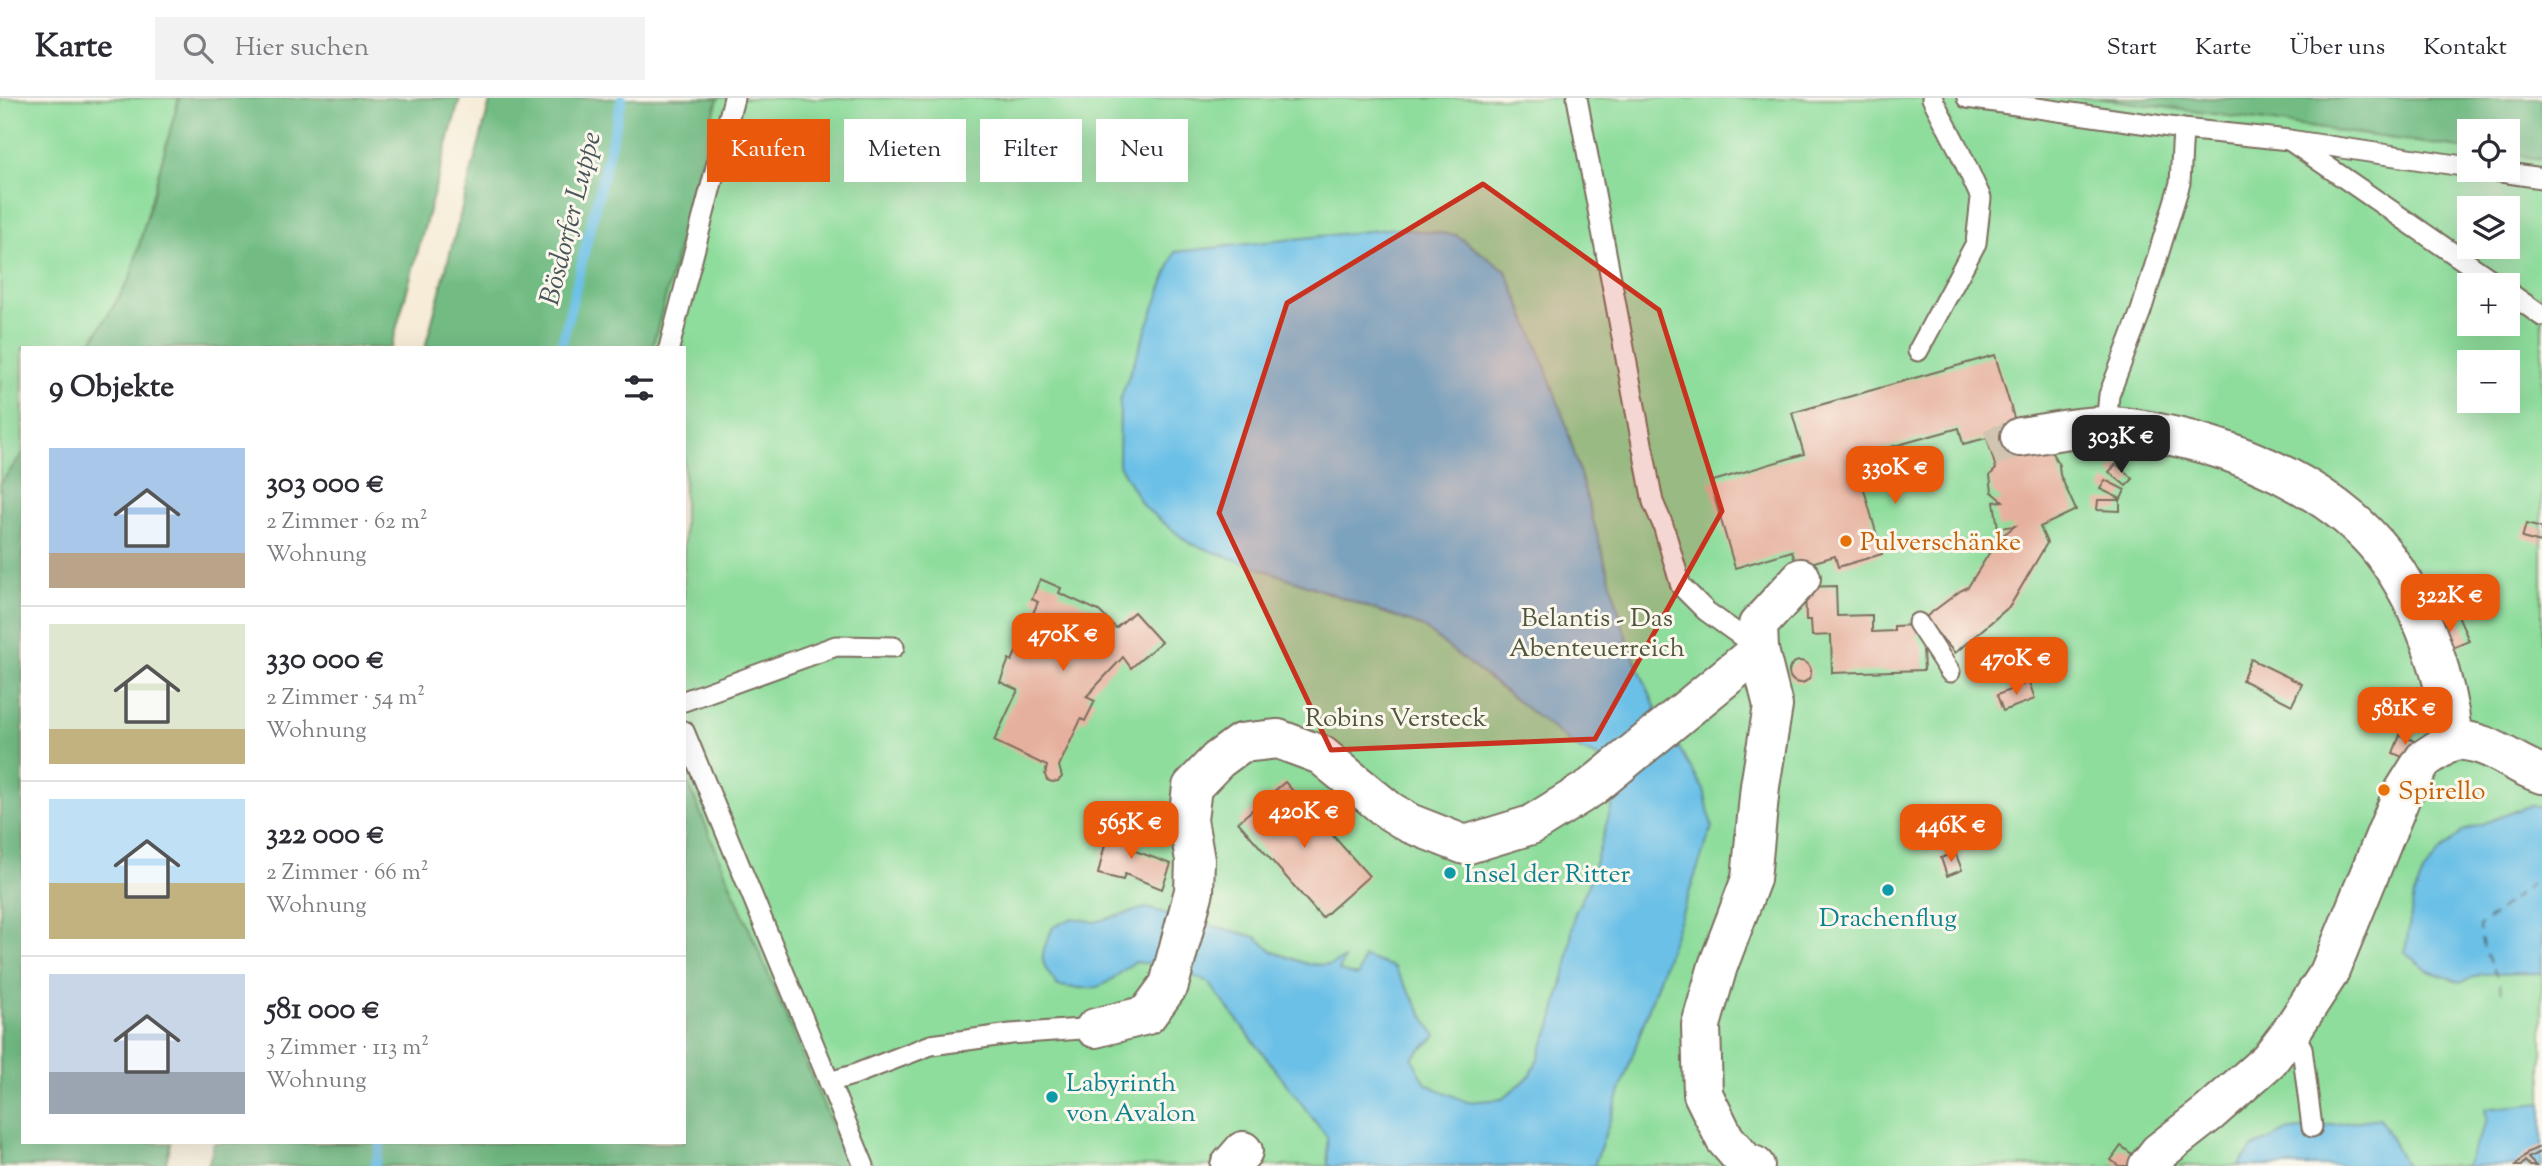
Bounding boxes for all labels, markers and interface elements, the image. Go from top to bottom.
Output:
search box [155,17,645,80]
text: Karte [35,24,113,72]
icon: search [179,29,217,67]
text: Hier suchen [235,30,369,67]
text: Start [2106,31,2157,65]
text: Karte [2195,31,2251,65]
text: Über uns [2289,31,2385,65]
text: Kontakt [2423,31,2507,65]
chip: Kaufen [707,119,830,182]
chip: Mieten [844,119,966,182]
chip: Filter [980,119,1082,182]
chip: Neu [1096,119,1188,182]
map controls [2457,119,2520,413]
button: locate [2457,119,2520,182]
water label: Bösdorfer Luppe [531,128,613,310]
button: layers [2457,196,2520,259]
button: + [2457,273,2520,336]
button: − [2457,350,2520,413]
text: 9 Objekte [49,367,174,410]
icon: filters [620,369,658,407]
pin: 303K € [2064,416,2178,475]
text: 303K € [2088,421,2154,454]
pin: 330K € [1838,446,1952,506]
text: 330K € [1862,452,1928,485]
text: 303 000 € [266,463,385,506]
icon: home [105,476,189,560]
text: 2 Zimmer · 62 m² [266,506,428,539]
place label: Pulverschänke [1860,525,2021,562]
marker: Pulverschänke [1838,533,1854,549]
text: Wohnung [266,539,366,572]
pin: 322K € [2393,574,2507,634]
text: 322K € [2417,580,2483,613]
park label: Belantis - Das Abenteuerreich [1509,601,1685,668]
pin: 470K € [1006,614,1120,673]
text: 470K € [1028,619,1098,652]
pin: 470K € [1959,638,2073,697]
text: 330 000 € [266,639,385,682]
text: 470K € [1981,643,2051,676]
icon: home [105,652,189,736]
text: 2 Zimmer · 54 m² [266,682,425,715]
pin: 581K € [2348,688,2462,747]
text: 581K € [2374,693,2436,726]
park label: Robins Versteck [1305,701,1487,738]
text: Wohnung [266,715,366,748]
place label: Spirello [2398,774,2485,811]
marker: Spirello [2376,782,2392,798]
pin: 420K € [1247,790,1361,850]
text: 420K € [1269,796,1339,829]
pin: 565K € [1074,802,1188,861]
pin: 446K € [1894,804,2008,864]
text: 565K € [1100,807,1162,840]
text: 446K € [1916,810,1986,843]
text: 322 000 € [266,814,385,857]
icon: home [105,827,189,911]
text: 2 Zimmer · 66 m² [266,857,428,890]
place label: Insel der Ritter [1464,857,1631,894]
marker: Insel der Ritter [1442,865,1458,881]
marker: Drachenflug [1880,882,1896,898]
text: Wohnung [266,890,366,923]
place label: Drachenflug [1819,901,1957,938]
text: 581 000 € [266,989,380,1032]
icon: home [105,1002,189,1086]
text: 3 Zimmer · 113 m² [266,1032,429,1065]
text: Wohnung [266,1065,366,1098]
place label: Labyrinth von Avalon [1066,1066,1196,1133]
marker: Labyrinth von Avalon [1044,1089,1060,1105]

